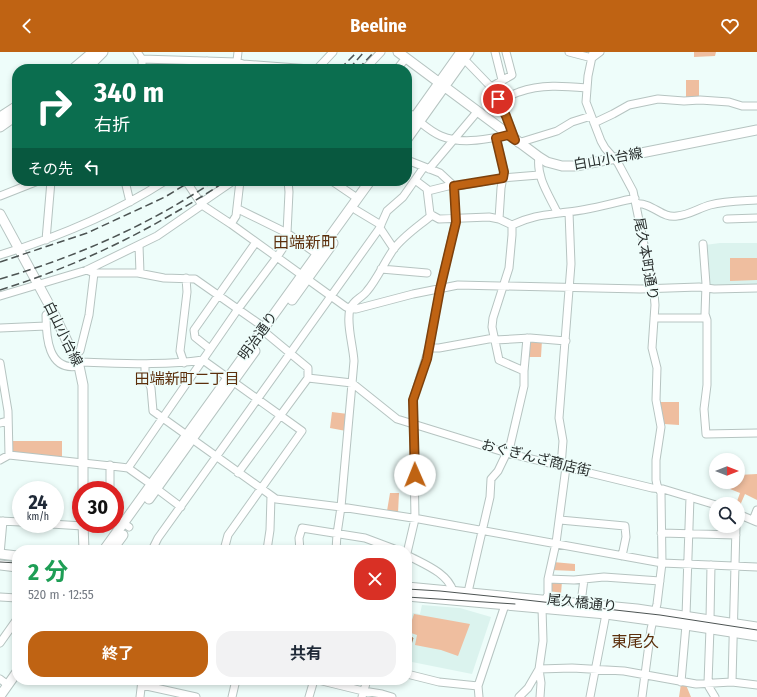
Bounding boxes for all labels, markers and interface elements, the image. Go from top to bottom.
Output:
icon: back [16,15,38,37]
text: Beeline [350,15,407,37]
icon: heart [719,15,741,37]
text: 340 m [94,76,164,109]
icon: right [28,80,80,132]
pin [481,82,515,116]
icon: arrive [487,88,509,110]
text: 右折 [94,114,130,136]
street label: 白山小台線 [572,145,644,173]
icon: left [81,156,103,178]
text: その先 [28,160,73,178]
street label: 尾久本町通り [630,216,662,302]
district label: 田端新町 [273,233,337,252]
street label: 白山小台線 [40,299,86,369]
street label: 明治通り [235,308,281,364]
district label: 田端新町二丁目 [134,370,240,388]
street label: おぐぎんざ商店街 [480,436,592,480]
north arrow [709,453,745,489]
map controls [709,453,745,533]
position arrow [394,454,436,496]
speed limit sign: 30 [72,481,124,533]
text: 24 [28,490,48,514]
button: search [709,497,745,533]
text: km/h [27,511,49,523]
text: 2 分 [28,558,68,586]
button: close [354,558,396,600]
text: 520 m · 12:55 [28,587,94,602]
street label: 尾久橋通り [546,591,618,615]
button: 終了 [28,631,208,677]
button: 共有 [216,631,396,677]
district label: 東尾久 [611,632,659,651]

